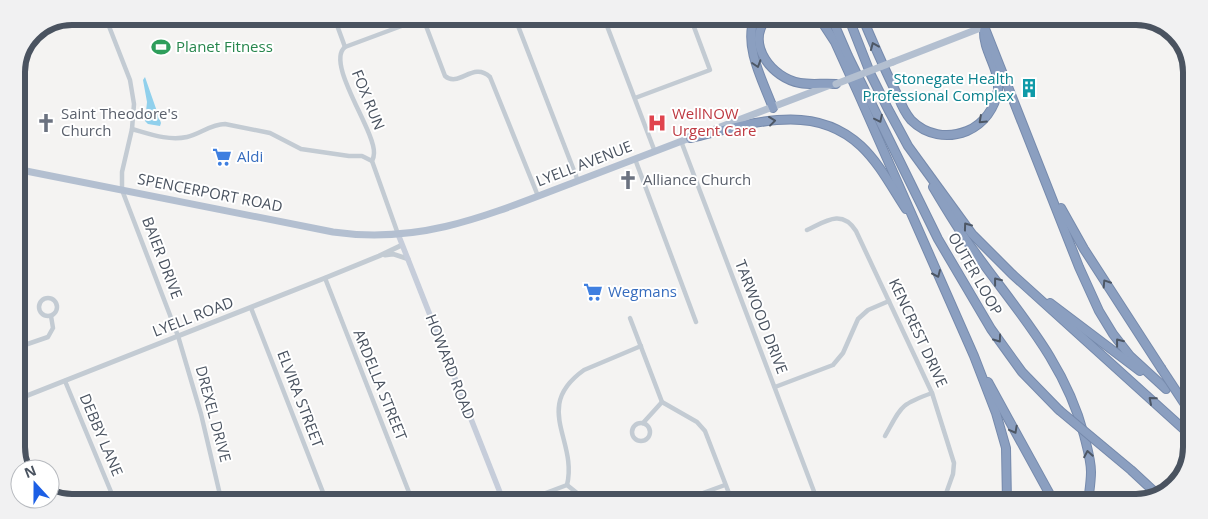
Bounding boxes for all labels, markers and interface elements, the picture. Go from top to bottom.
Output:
sports icon: Planet Fitness [150,36,172,58]
place label: Planet Fitness [176,36,273,56]
one-way arrow [870,42,880,50]
one-way arrow [751,59,761,68]
street label: FOX RUN [348,66,390,133]
place label: Stonegate Health Professional Complex [862,68,1014,105]
building icon: Stonegate Health Professional Complex [1018,77,1040,99]
place label: Saint Theodore's Church [61,103,178,140]
place label: WellNOW Urgent Care [672,103,756,140]
church icon: Saint Theodore's Church [35,112,57,134]
hospital icon: WellNOW Urgent Care [646,112,668,134]
one-way arrow [873,114,884,123]
one-way arrow [978,114,987,123]
one-way arrow [768,116,776,127]
street label: LYELL AVENUE [533,136,635,191]
supermarket icon: Aldi [211,146,233,168]
place label: Aldi [237,146,263,166]
street label: SPENCERPORT ROAD [136,168,284,216]
church icon: Alliance Church [617,169,639,191]
place label: Alliance Church [643,169,751,189]
street label: BAIER DRIVE [138,214,188,302]
one-way arrow [964,222,973,232]
street label: OUTER LOOP [944,228,1008,319]
street label: TARWOOD DRIVE [731,257,793,377]
one-way arrow [931,269,941,278]
street label: KENCREST DRIVE [885,275,953,390]
one-way arrow [994,278,1003,287]
one-way arrow [1103,279,1112,289]
supermarket icon: Wegmans [582,281,604,303]
place label: Wegmans [608,281,677,301]
street label: LYELL ROAD [149,291,236,341]
street label: HOWARD ROAD [422,311,480,422]
street label: ARDELLA STREET [350,326,413,444]
one-way arrow [992,333,1001,343]
one-way arrow [1117,339,1125,348]
street label: ELVIRA STREET [273,347,329,451]
street label: DREXEL DRIVE [192,363,236,464]
street label: DEBBY LANE [76,390,128,479]
one-way arrow [1148,397,1157,406]
one-way arrow [1008,425,1018,434]
one-way arrow [1084,450,1094,459]
north arrow [10,459,60,509]
text: N [21,460,39,482]

